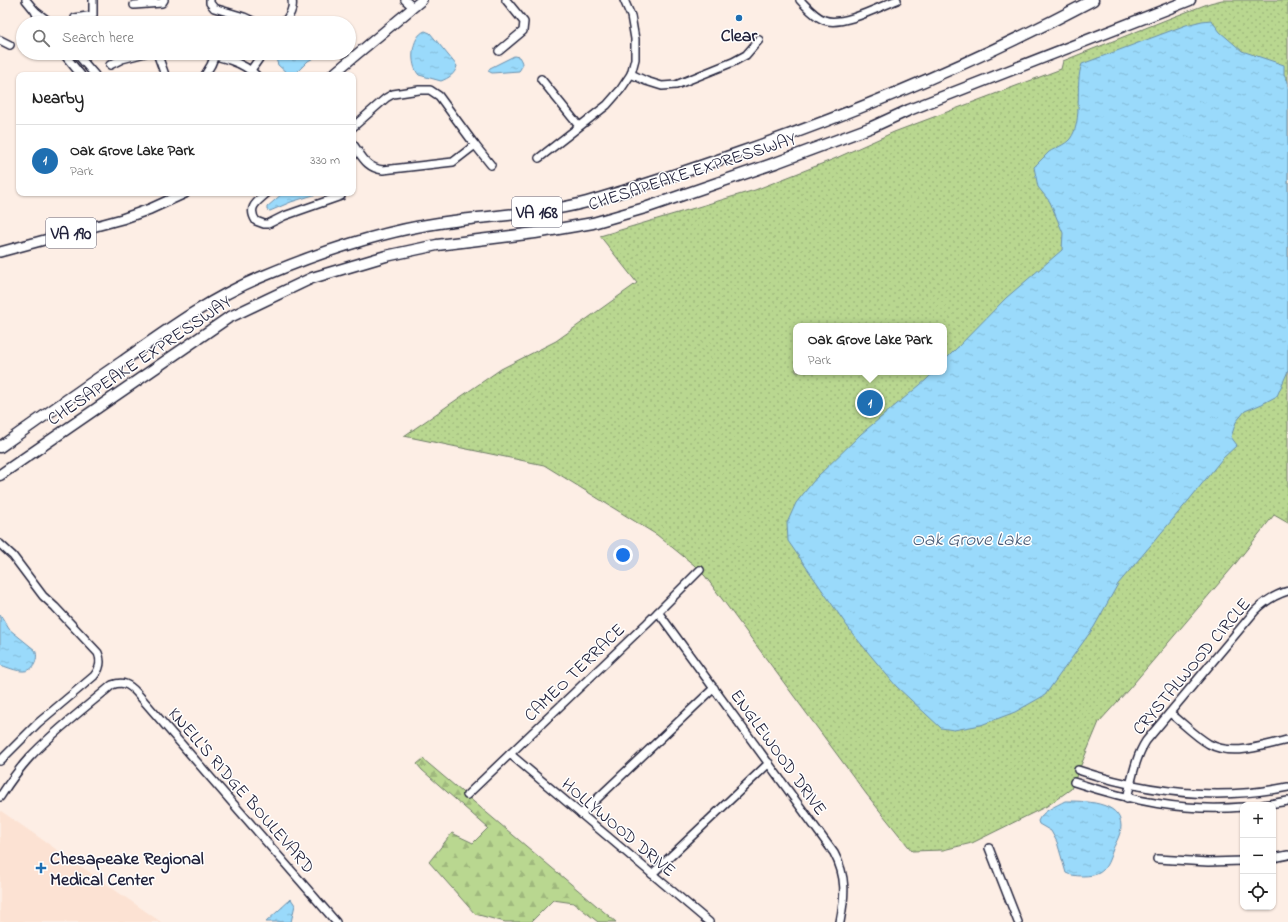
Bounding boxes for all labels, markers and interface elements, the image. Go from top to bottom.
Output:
marker: Clear [734,13,744,23]
search box [16,16,356,60]
place label: Clear [721,24,758,50]
icon: search [30,27,52,49]
text: Search here [62,27,134,49]
text: Nearby [32,86,84,111]
street label: CHESAPEAKE EXPRESSWAY [585,127,801,219]
text: Oak Grove Lake Park [70,140,195,162]
text: 1 [43,151,47,170]
text: 330 m [310,151,340,170]
text: Park [70,162,94,181]
road number: VA 168 [512,197,562,227]
road number: VA 190 [46,218,96,248]
street label: CHESAPEAKE EXPRESSWAY [43,290,238,433]
popup [793,323,947,375]
text: Oak Grove Lake Park [808,329,932,351]
text: Park [808,351,831,370]
pin: 1 [857,388,883,418]
water label: Oak Grove Lake [912,527,1032,554]
your location [613,545,633,565]
street label: CRYSTALWOOD CIRCLE [1127,593,1258,742]
street label: CAMEO TERRACE [519,618,632,729]
street label: ENGLEWOOD DRIVE [723,685,832,822]
street label: KNELL'S RIDGE BOULEVARD [161,703,320,880]
street label: HOLLYWOOD DRIVE [555,773,681,884]
map controls [1240,802,1276,910]
button: + [1240,802,1276,838]
button: − [1240,838,1276,874]
place label: Chesapeake Regional Medical Center [50,847,204,894]
marker: Chesapeake Regional Medical Center [35,862,47,874]
button: locate [1240,874,1276,910]

